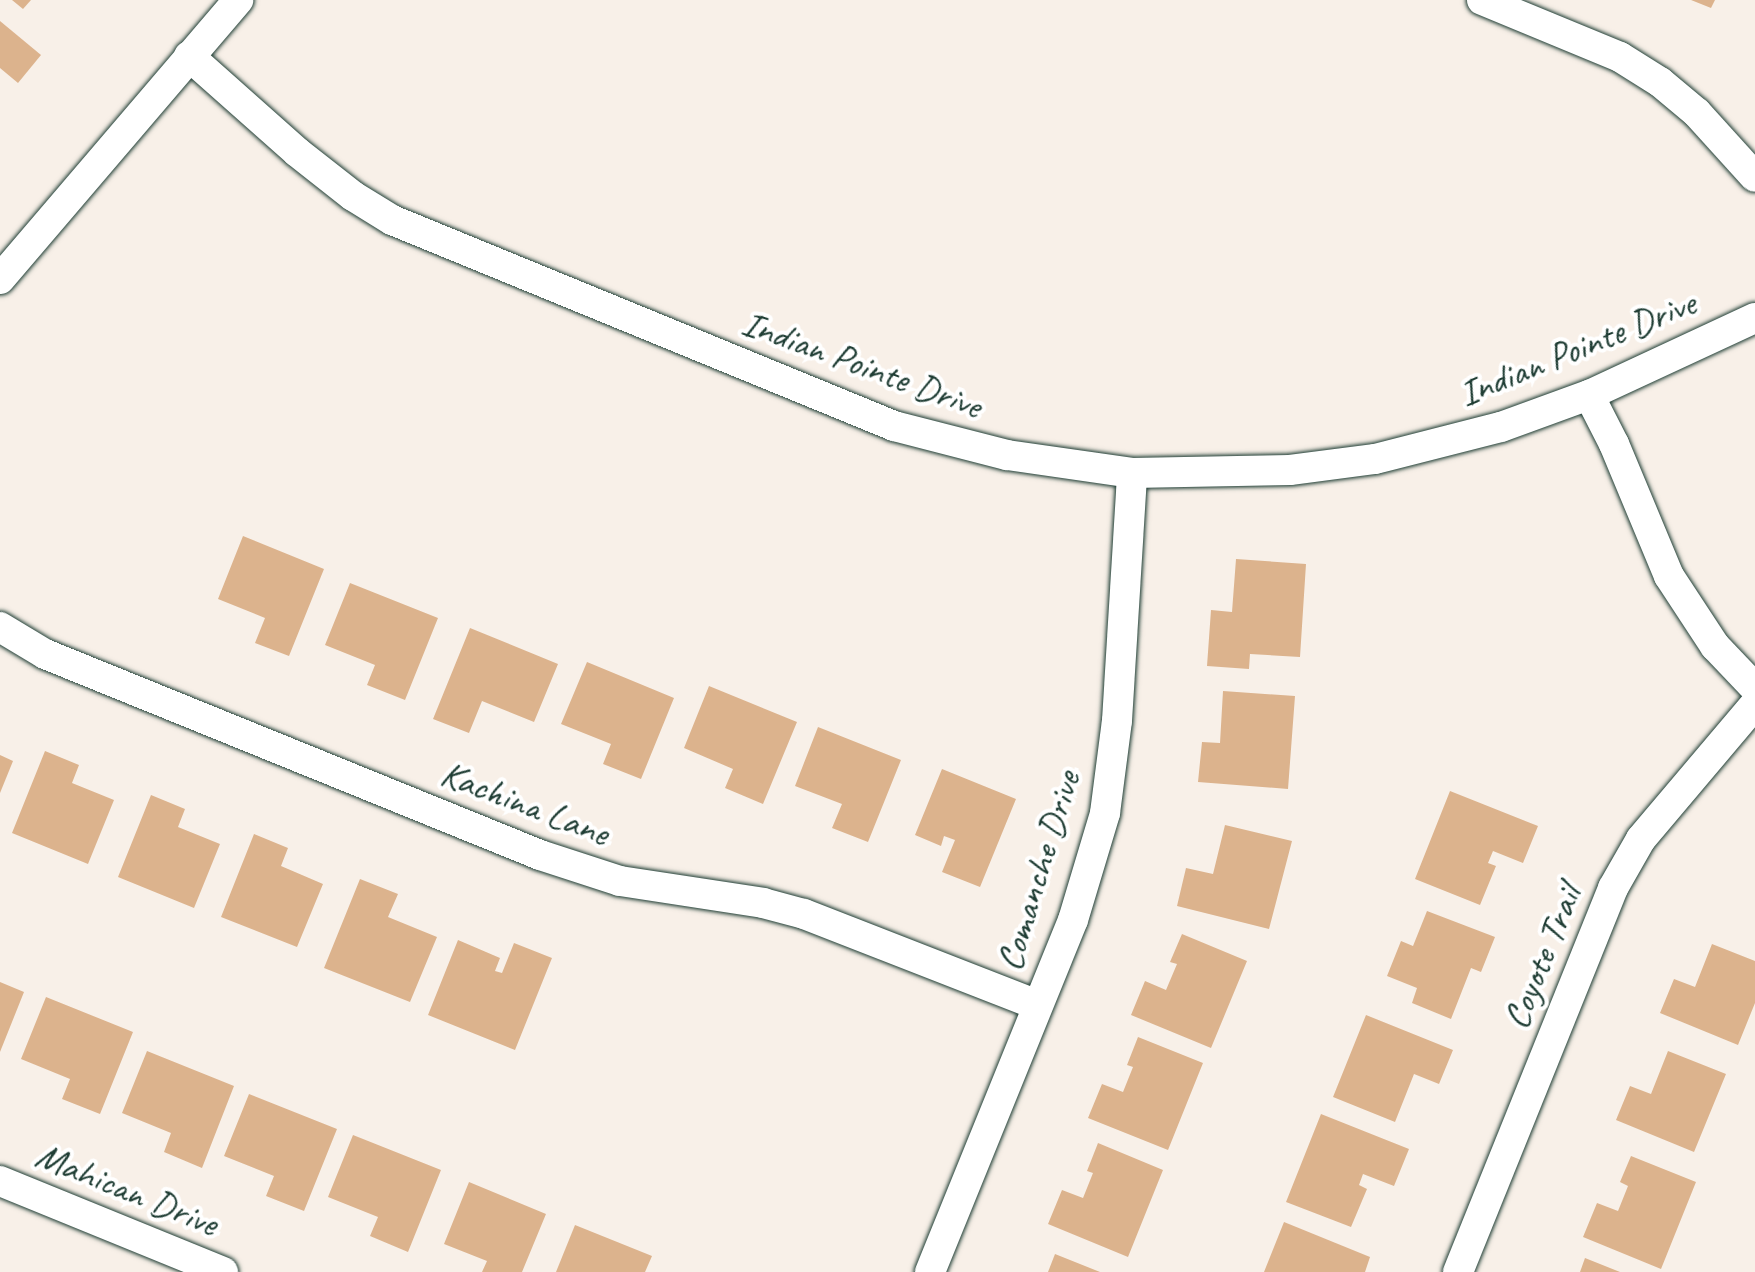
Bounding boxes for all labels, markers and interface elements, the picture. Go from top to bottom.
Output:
street label: Indian Pointe Drive [1452,280,1702,416]
street label: Indian Pointe Drive [736,299,988,429]
street label: Kachina Lane [435,750,615,856]
street label: Comanche Drive [986,766,1090,976]
street label: Coyote Trail [1493,879,1591,1035]
street label: Mahican Drive [29,1132,225,1246]

